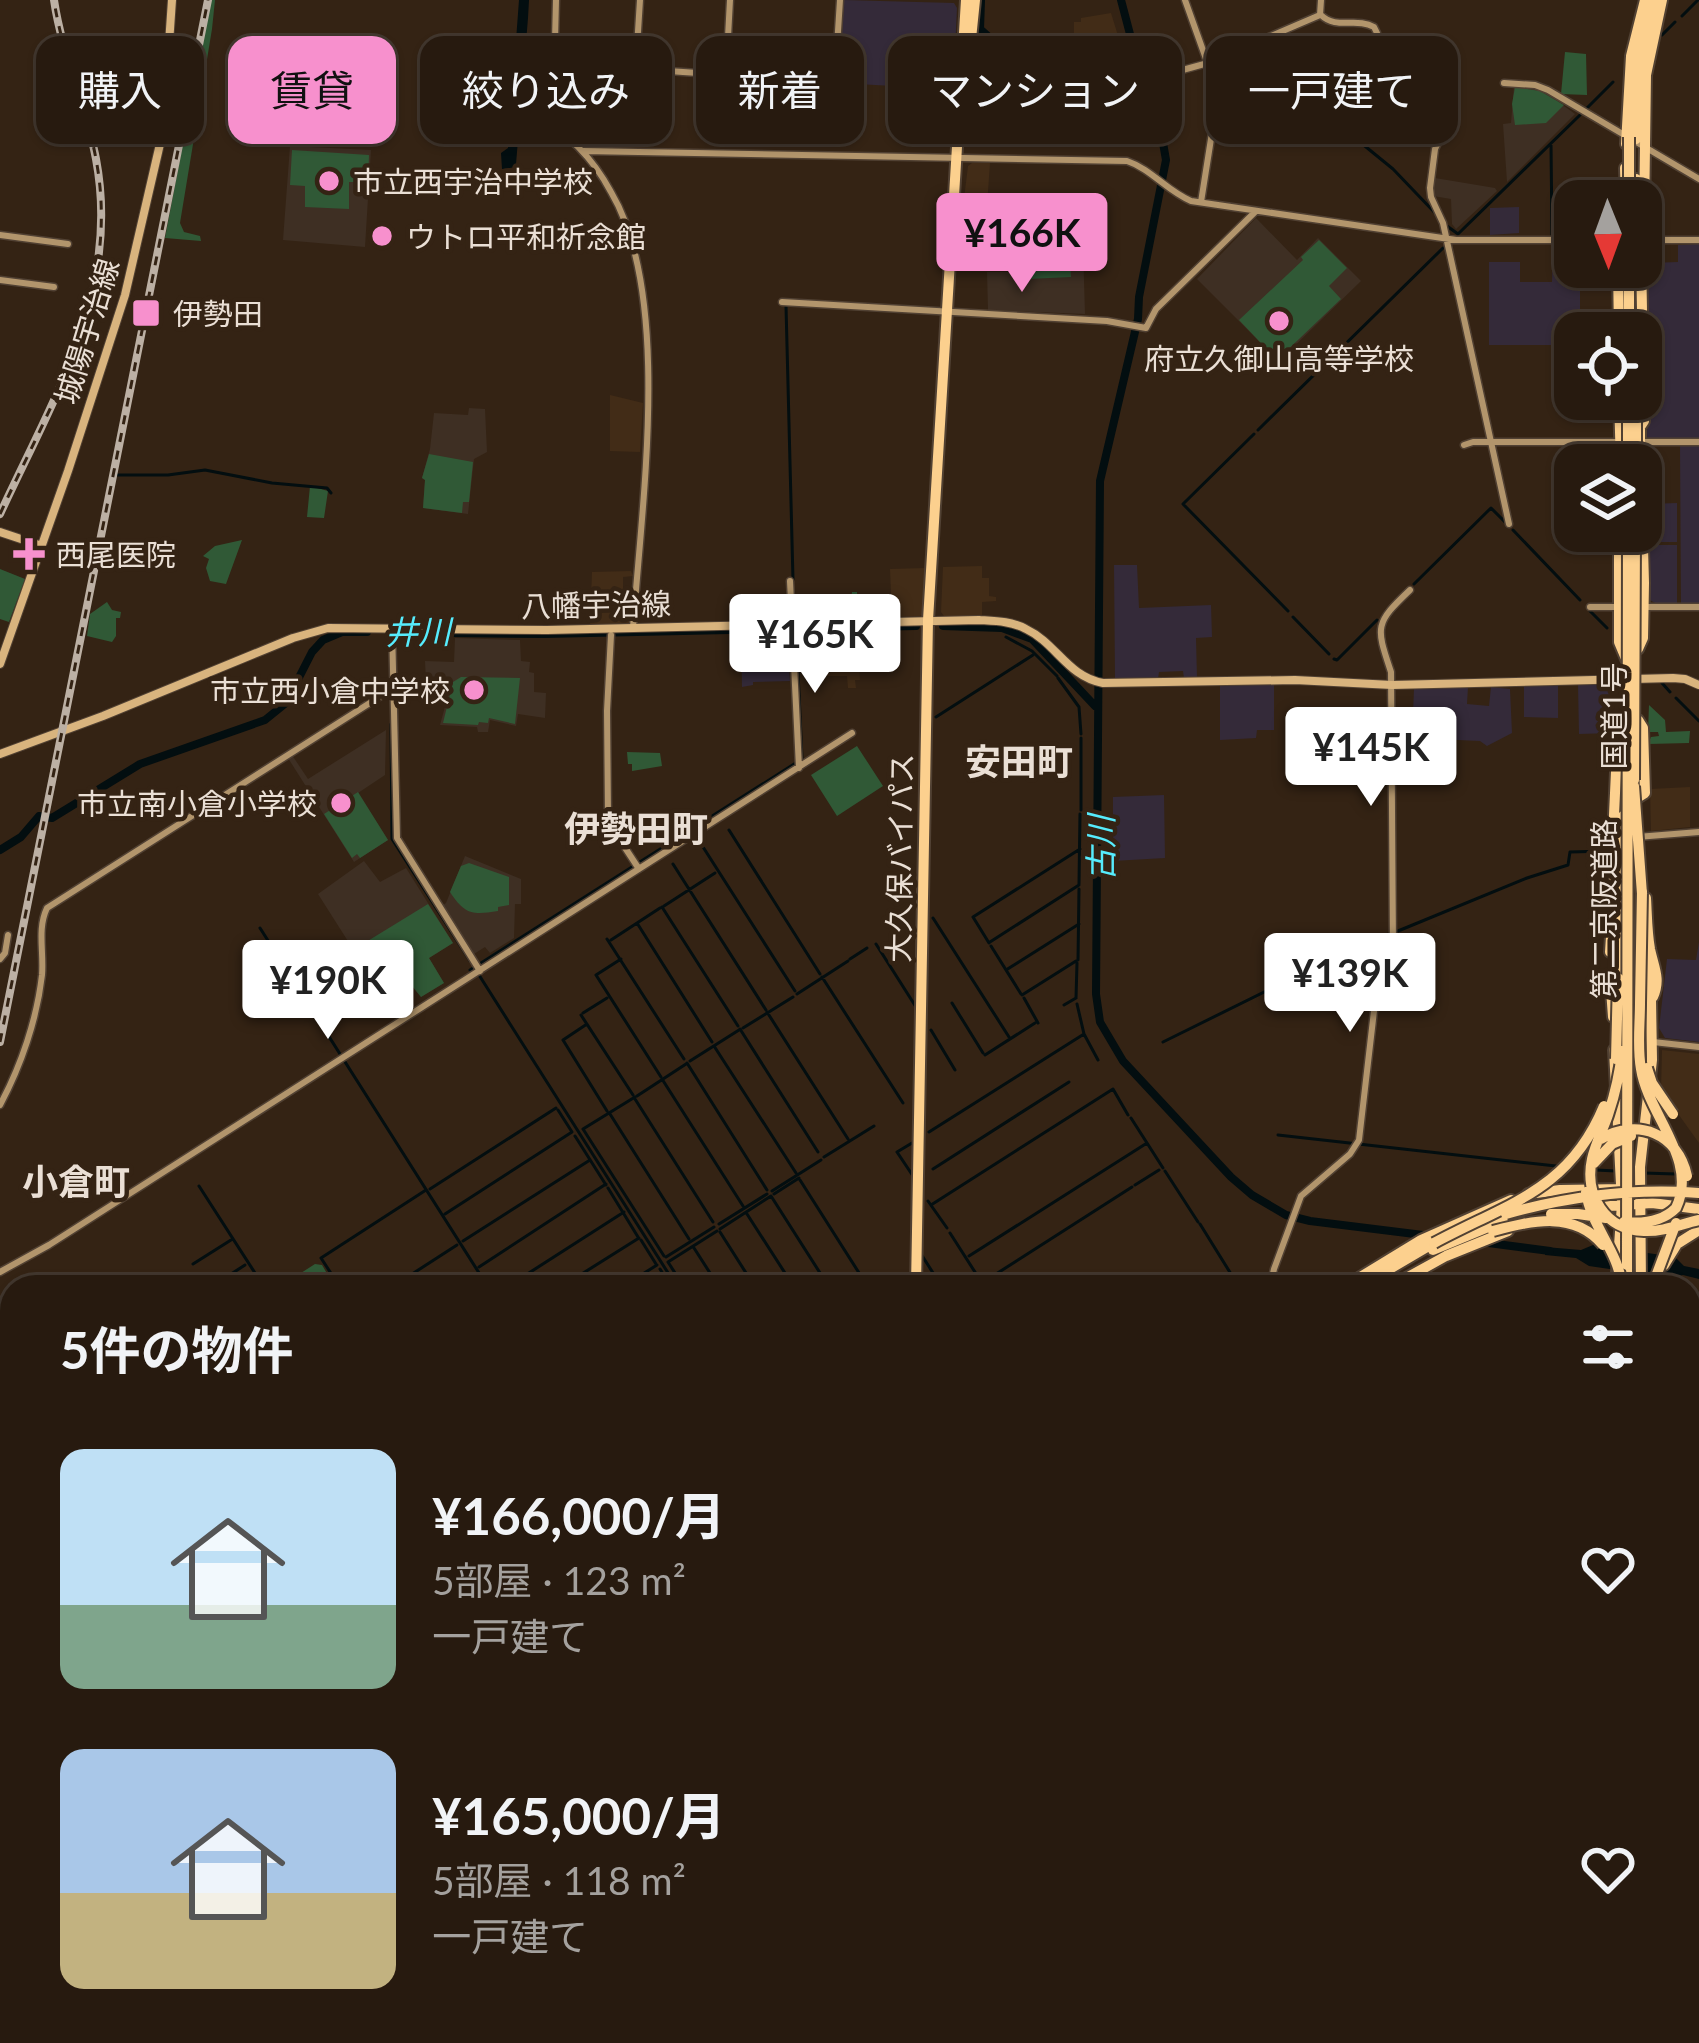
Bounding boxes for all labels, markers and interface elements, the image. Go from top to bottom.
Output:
chip: 購入 [36,36,204,144]
chip: 賃貸 [228,36,396,144]
chip: 絞り込み [420,36,672,144]
chip: 新着 [696,36,864,144]
chip: マンション [888,36,1182,144]
chip: 一戸建て [1206,36,1458,144]
place label: 市立西宇治中学校 [353,163,593,199]
marker: 市立西宇治中学校 [316,168,342,194]
north arrow [1554,180,1662,288]
map controls [1554,180,1662,552]
pin: ¥166K [938,193,1106,295]
text: ¥166K [963,209,1081,255]
place label: ウトロ平和祈念館 [406,218,646,254]
marker: ウトロ平和祈念館 [369,223,395,249]
street label: 城陽宇治線 [47,254,125,408]
place label: 伊勢田 [173,295,263,331]
marker: 伊勢田 [130,297,162,329]
marker: 府立久御山高等学校 [1266,308,1292,334]
button: locate [1554,312,1662,420]
place label: 府立久御山高等学校 [1144,340,1414,376]
button: layers [1554,444,1662,552]
place label: 西尾医院 [56,536,176,572]
marker: 西尾医院 [13,538,45,570]
street label: 八幡宇治線 [521,585,671,623]
pin: ¥165K [731,594,899,696]
water label: 井川 [385,610,454,652]
text: ¥165K [756,610,874,656]
street label: 国道1号 [1595,662,1631,770]
place label: 市立西小倉中学校 [210,672,450,708]
marker: 市立西小倉中学校 [461,677,487,703]
pin: ¥145K [1287,707,1455,809]
text: ¥145K [1312,723,1430,769]
district label: 安田町 [965,739,1073,783]
street label: 大久保バイパス [879,753,919,963]
place label: 市立南小倉小学校 [77,785,317,821]
marker: 市立南小倉小学校 [328,790,354,816]
district label: 伊勢田町 [564,806,708,850]
water label: 古川 [1080,812,1120,881]
street label: 第二京阪道路 [1585,819,1621,999]
pin: ¥139K [1266,933,1434,1035]
pin: ¥190K [244,940,412,1042]
text: ¥139K [1291,949,1409,995]
text: ¥190K [269,956,387,1002]
district label: 小倉町 [22,1159,130,1203]
icon: filters [1575,1314,1641,1380]
text: 5件の物件 [60,1319,294,1380]
text: ¥166,000/月 [432,1485,726,1546]
icon: home [156,1497,300,1641]
icon: heart [1575,1536,1641,1602]
text: 5部屋 · 123 m² [432,1557,686,1603]
text: 一戸建て [432,1613,588,1659]
text: ¥165,000/月 [432,1785,726,1846]
icon: home [156,1797,300,1941]
icon: heart [1575,1836,1641,1902]
text: 5部屋 · 118 m² [432,1857,686,1903]
text: 一戸建て [432,1913,588,1959]

